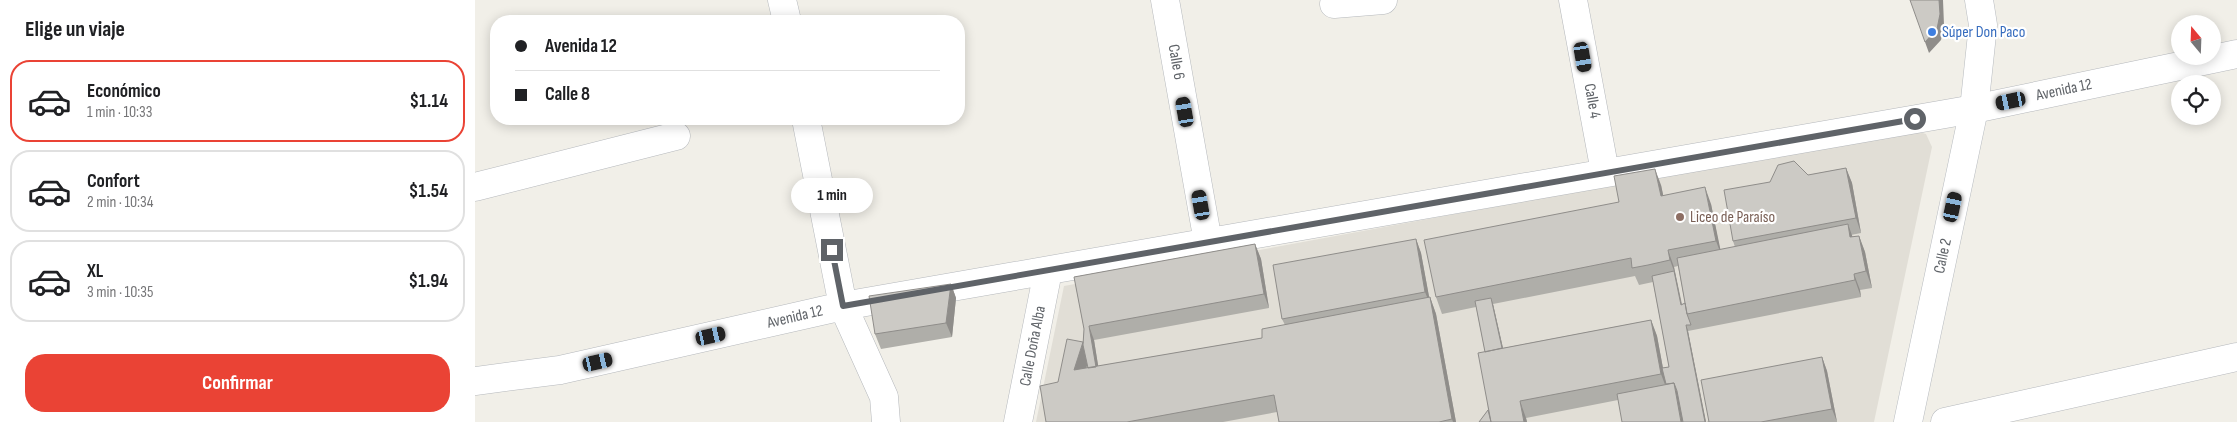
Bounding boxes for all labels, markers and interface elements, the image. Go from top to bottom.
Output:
north arrow [2171,15,2221,65]
map controls [2171,15,2221,125]
text: Elige un viaje [25,16,125,43]
place label: Súper Don Paco [1942,23,2025,42]
marker: Súper Don Paco [1926,26,1938,38]
text: Avenida 12 [545,35,617,58]
car [1573,41,1592,73]
street label: Calle 6 [1164,43,1188,81]
street label: Avenida 12 [2033,75,2094,105]
button: locate [2171,75,2221,125]
icon: car [27,79,72,124]
text: Económico [87,80,161,103]
street label: Calle 4 [1580,82,1604,120]
text: Calle 8 [545,83,590,106]
text: $1.14 [409,90,448,113]
car [1994,91,2027,111]
car [1175,96,1194,128]
text: 1 min · 10:33 [87,103,153,122]
route start [1904,108,1926,130]
icon: car [27,169,72,214]
text: Confort [87,170,140,193]
callout: 1 min [791,178,873,212]
text: $1.54 [409,180,448,203]
text: 1 min [817,186,847,205]
car [1191,189,1210,221]
car [1942,191,1963,223]
text: 2 min · 10:34 [87,193,154,212]
place label: Liceo de Paraíso [1690,208,1775,227]
marker: Liceo de Paraíso [1674,211,1686,223]
street label: Calle 2 [1930,237,1956,275]
route end [821,239,843,261]
icon: car [27,259,72,304]
text: XL [87,260,103,283]
text: $1.94 [408,270,448,293]
text: 3 min · 10:35 [87,283,153,302]
street label: Avenida 12 [764,301,825,333]
street label: Calle Doña Alba [1016,304,1050,388]
car [694,325,727,347]
car [581,351,614,373]
button: Confirmar [25,354,450,412]

